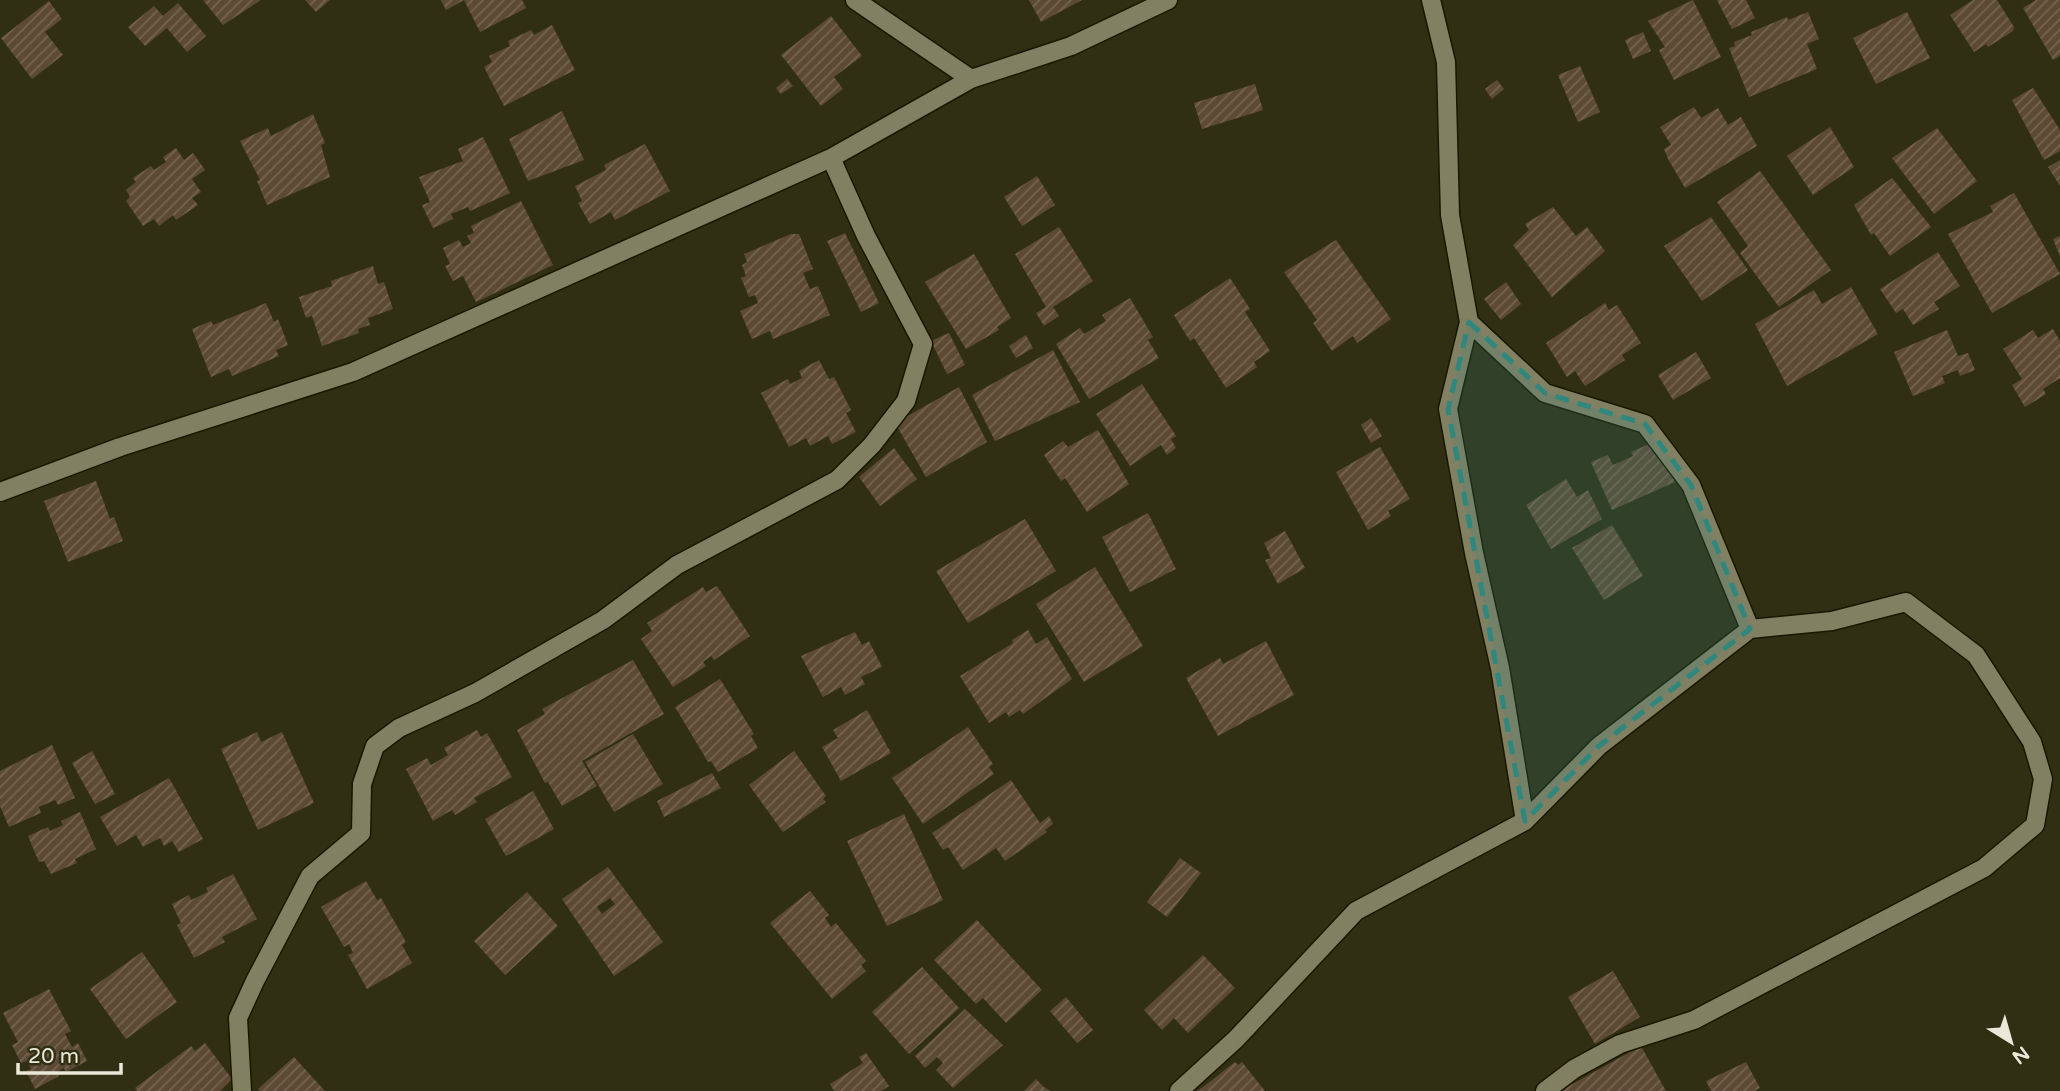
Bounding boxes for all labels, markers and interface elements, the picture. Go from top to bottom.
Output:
north arrow [1976,1007,2046,1077]
scale bar [18,1032,121,1076]
text: N [2008,1041,2033,1068]
text: 20 m [28,1044,79,1069]

